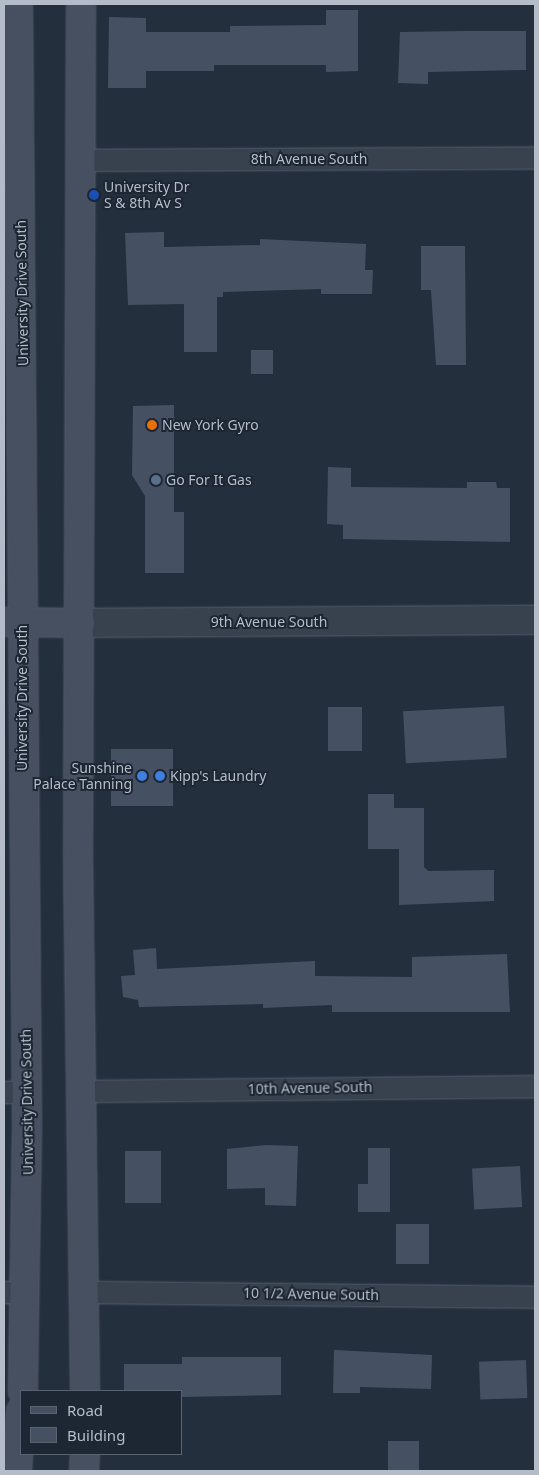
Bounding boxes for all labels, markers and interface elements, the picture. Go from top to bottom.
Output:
street label: 8th Avenue South [251,151,367,167]
place label: University Dr S & 8th Av S [104,179,189,212]
marker: University Dr S & 8th Av S [88,189,100,201]
street label: University Drive South [12,220,32,366]
place label: New York Gyro [162,417,259,433]
marker: New York Gyro [146,419,158,431]
place label: Go For It Gas [166,472,252,488]
marker: Go For It Gas [150,474,162,486]
street label: 9th Avenue South [211,614,327,630]
street label: University Drive South [14,625,30,771]
place label: Sunshine Palace Tanning [33,760,132,792]
place label: Kipp's Laundry [170,768,266,784]
marker: Sunshine Palace Tanning [136,770,148,782]
marker: Kipp's Laundry [154,770,166,782]
street label: University Drive South [17,1029,37,1175]
street label: 10th Avenue South [248,1079,372,1097]
street label: 10 1/2 Avenue South [243,1284,379,1304]
legend [20,1390,182,1455]
text: Road [67,1400,103,1420]
text: Building [67,1425,125,1445]

